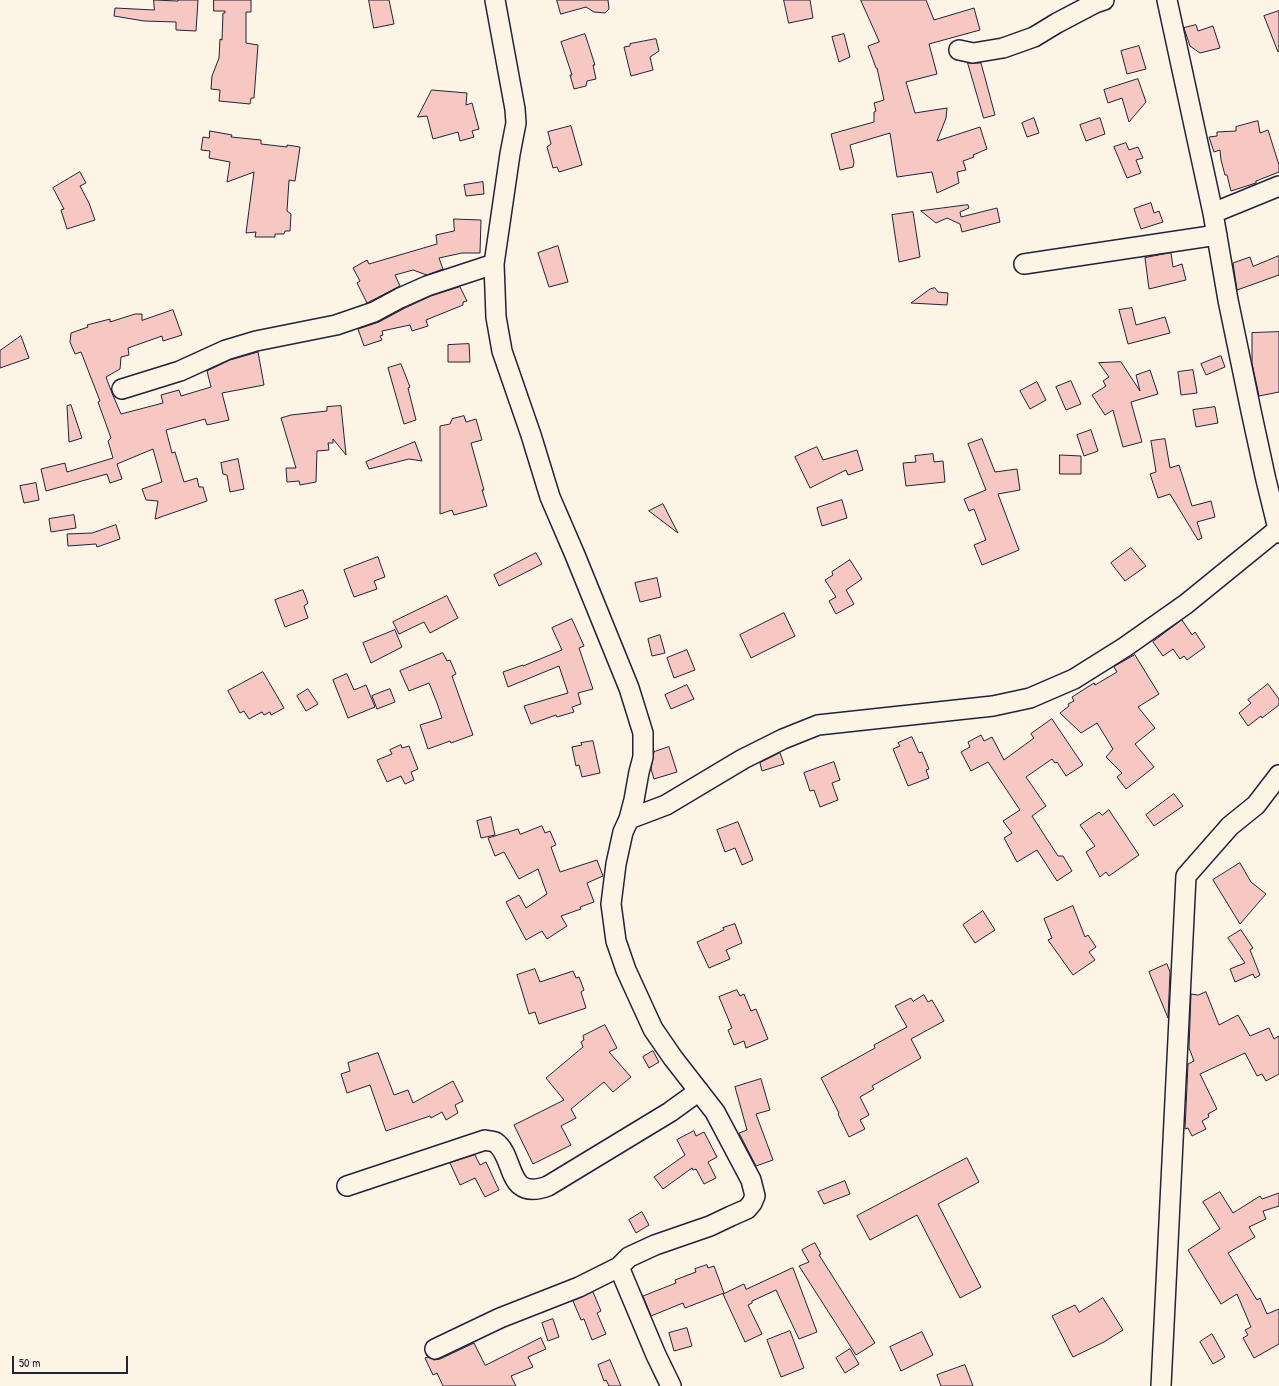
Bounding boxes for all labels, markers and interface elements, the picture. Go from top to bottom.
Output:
scale bar [14,1348,130,1374]
text: 50 m [19,1354,40,1371]

